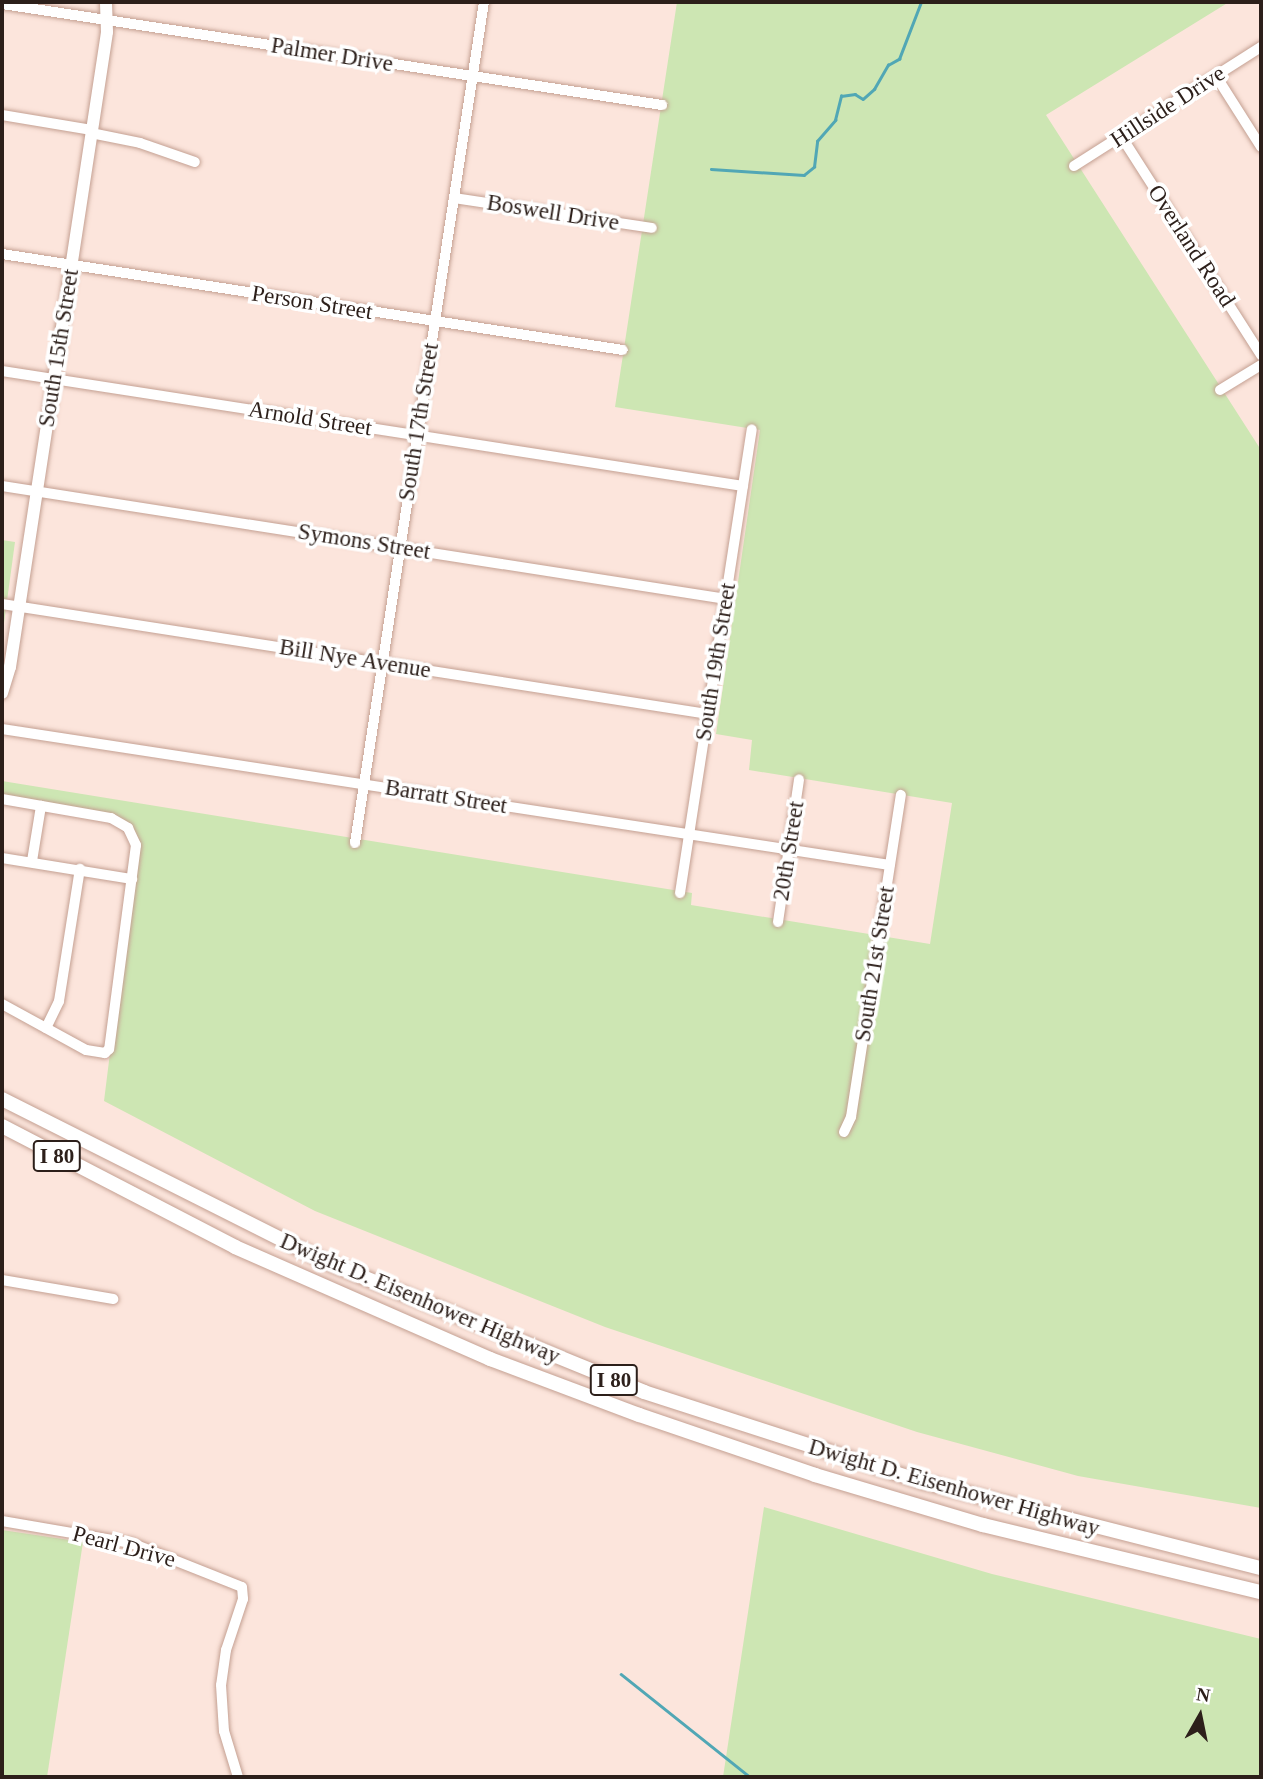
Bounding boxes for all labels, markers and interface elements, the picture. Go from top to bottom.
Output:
street label: Palmer Drive [269,32,395,78]
street label: Hillside Drive [1106,60,1230,154]
street label: Overland Road [1141,180,1241,312]
street label: Boswell Drive [485,189,621,237]
street label: South 15th Street [33,267,85,429]
street label: Person Street [250,280,374,326]
street label: South 17th Street [393,341,445,503]
street label: Arnold Street [246,396,374,442]
street label: Symons Street [296,518,432,566]
street label: South 19th Street [690,581,742,743]
street label: Bill Nye Avenue [277,633,433,685]
street label: Barratt Street [383,774,509,820]
street label: 20th Street [768,799,810,903]
street label: South 21st Street [849,884,901,1044]
road number: I 80 [32,1138,82,1174]
street label: Dwight D. Eisenhower Highway [276,1227,564,1371]
road number: I 80 [590,1362,638,1398]
street label: Dwight D. Eisenhower Highway [805,1433,1103,1543]
street label: Pearl Drive [70,1520,178,1574]
north arrow [1165,1681,1235,1751]
text: N [1195,1683,1212,1706]

